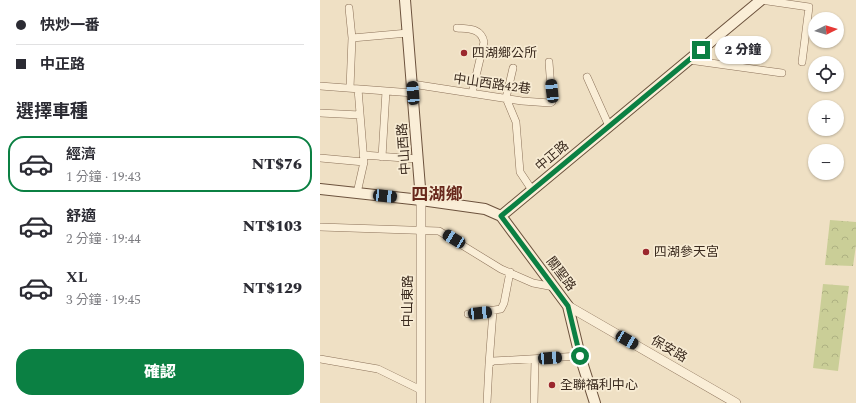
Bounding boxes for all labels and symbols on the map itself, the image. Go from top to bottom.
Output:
north arrow [808,12,844,48]
callout: 2 分鐘 [715,36,771,64]
route end [692,41,710,59]
place label: 四湖鄉公所 [472,43,537,63]
marker: 四湖鄉公所 [459,48,469,58]
street label: 中山西路42巷 [452,69,532,99]
car [545,78,559,104]
car [406,81,420,105]
street label: 中山西路 [392,122,416,176]
street label: 中正路 [531,136,573,176]
district label: 四湖鄉 [412,182,463,208]
car [372,189,398,203]
car [441,228,467,250]
place label: 四湖參天宮 [654,242,719,262]
marker: 四湖參天宮 [641,247,651,257]
street label: 關聖路 [541,252,581,296]
street label: 中山東路 [398,275,418,327]
car [467,306,493,320]
car [614,329,640,351]
street label: 保安路 [647,331,691,367]
route start [571,347,589,365]
car [538,351,562,365]
place label: 全聯福利中心 [560,375,638,395]
marker: 全聯福利中心 [547,380,557,390]

